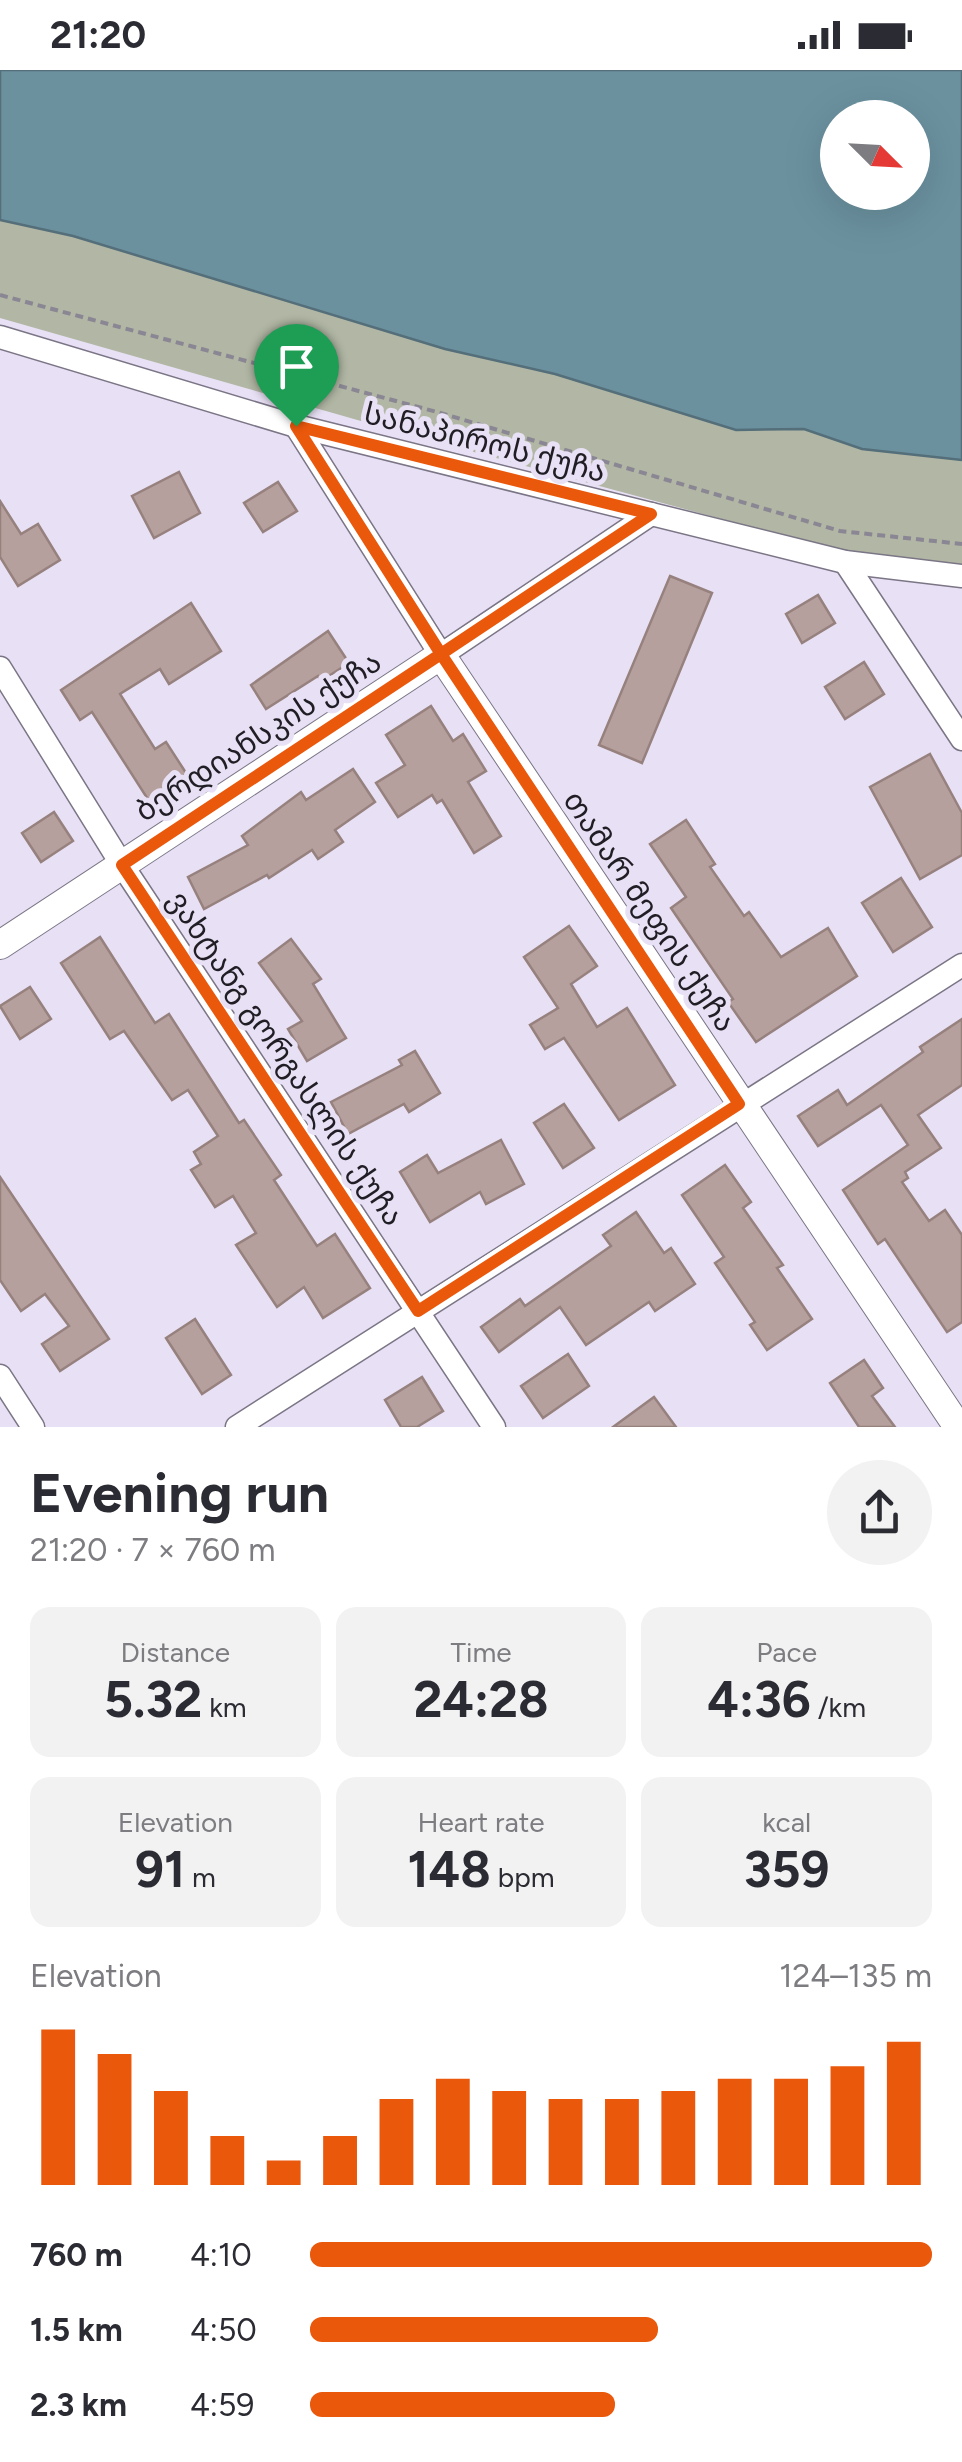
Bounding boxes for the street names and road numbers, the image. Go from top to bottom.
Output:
street label: სანაპიროს ქუჩა [360,394,610,490]
street label: ბერდიანსკის ქუჩა [128,643,388,829]
street label: თამარ მეფის ქუჩა [556,783,744,1039]
street label: ვახტანგ გორგასლის ქუჩა [160,883,412,1233]

